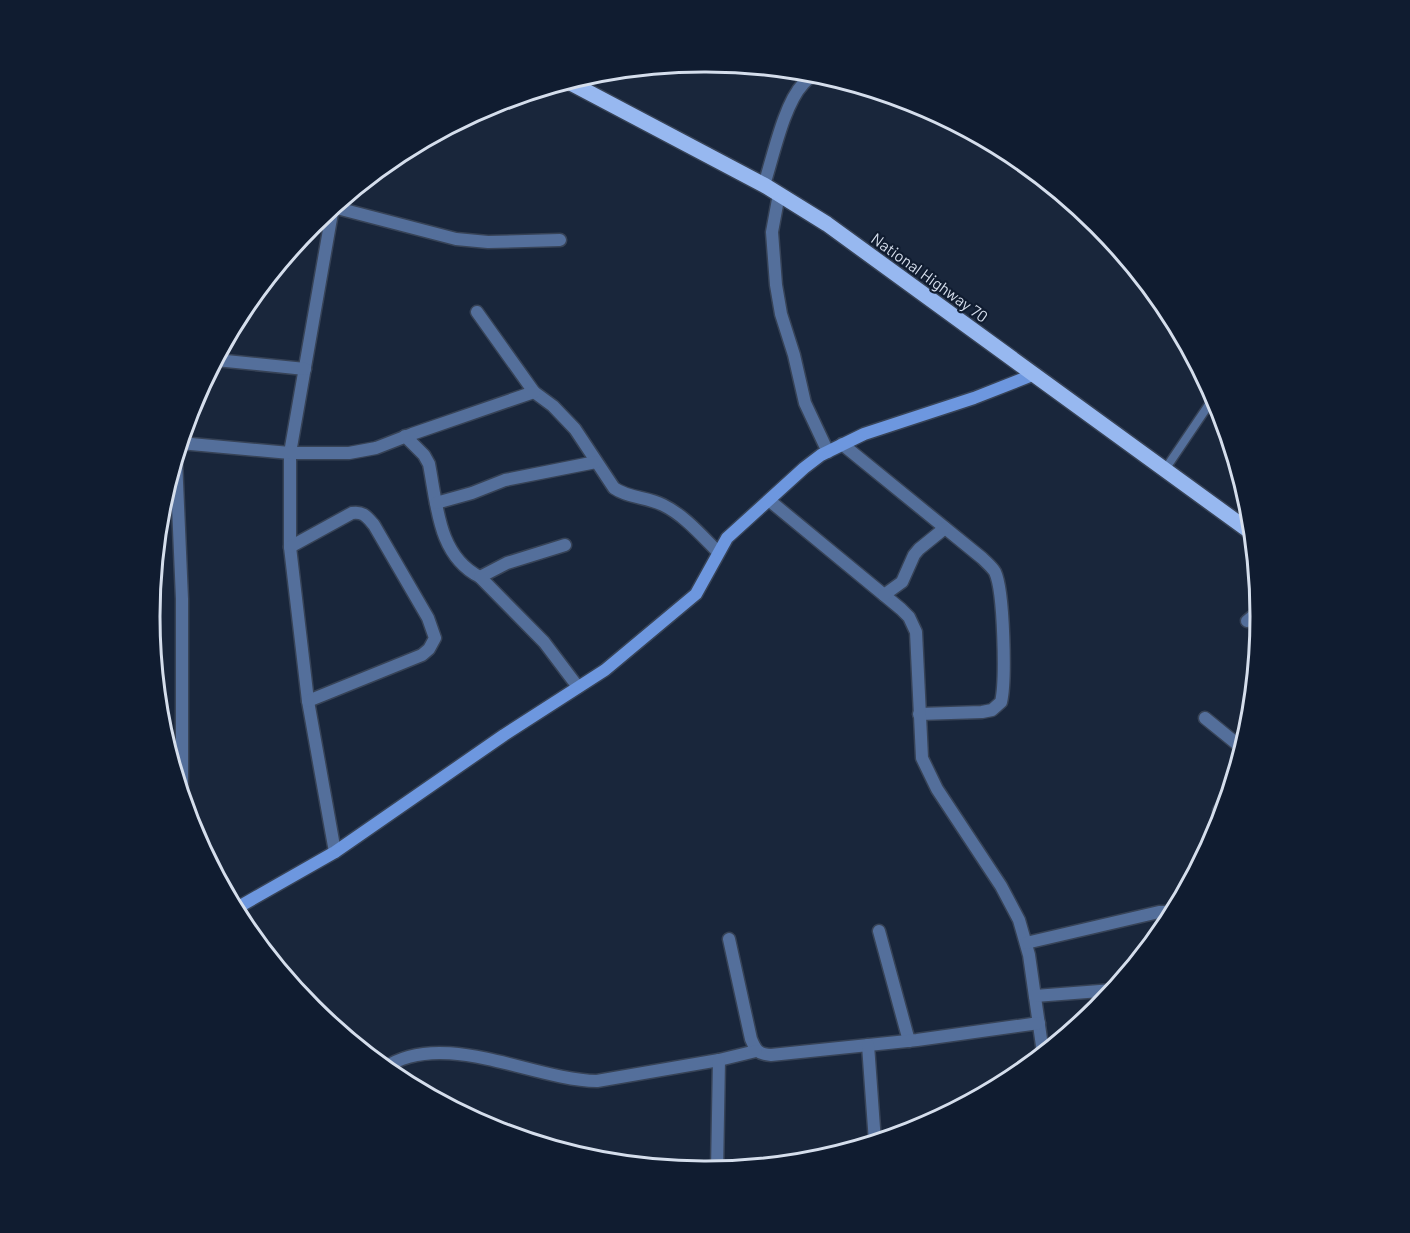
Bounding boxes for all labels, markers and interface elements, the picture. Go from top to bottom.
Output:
street label: National Highway 70 [868,228,992,326]

